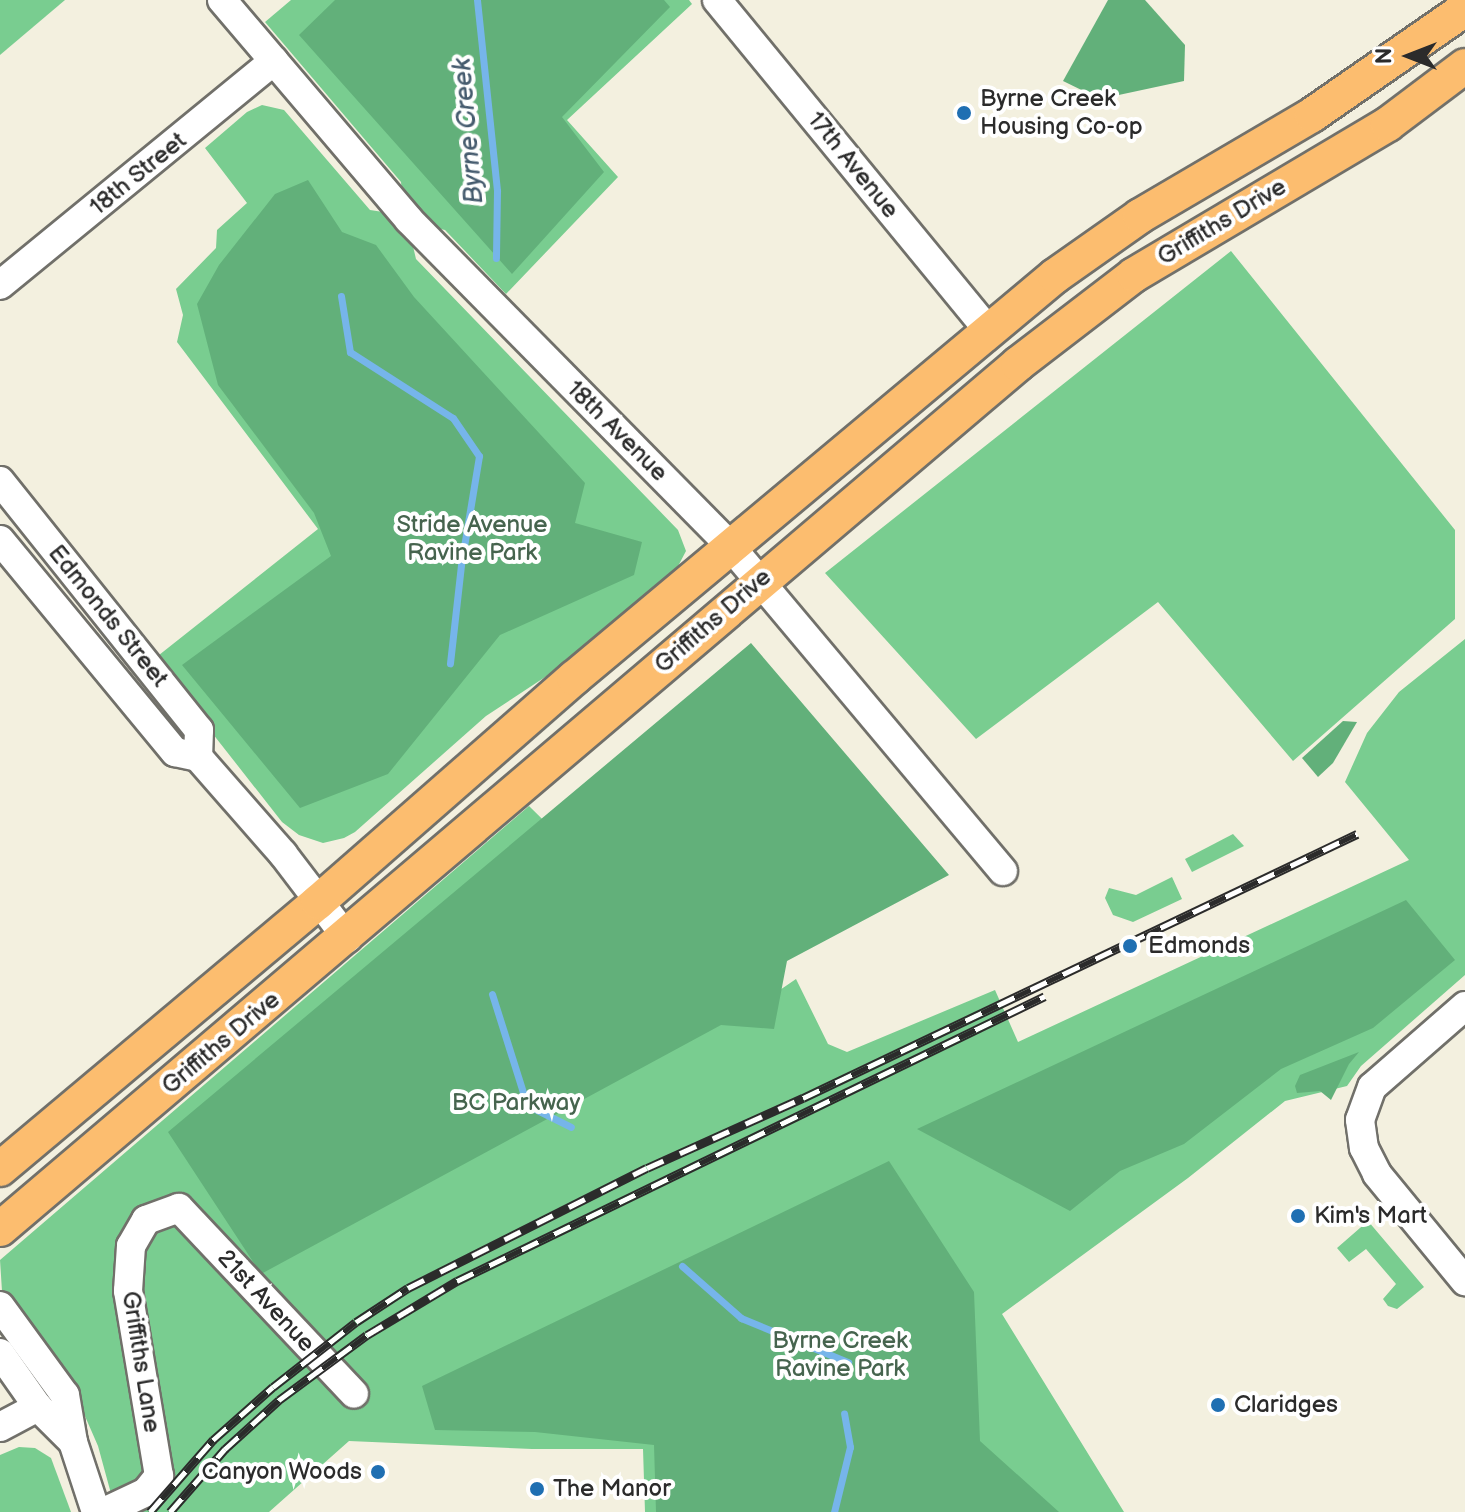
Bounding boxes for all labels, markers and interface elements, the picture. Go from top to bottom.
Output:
north arrow [1369,16,1449,96]
text: N [1371,48,1398,64]
water label: Byrne Creek [447,57,491,205]
place label: Byrne Creek Housing Co-op [980,85,1143,141]
marker: Byrne Creek Housing Co-op [955,104,973,122]
street label: 17th Avenue [801,106,905,224]
street label: 18th Street [84,126,192,222]
street label: Griffiths Drive [1153,172,1291,272]
street label: 18th Avenue [561,375,673,487]
park label: Stride Avenue Ravine Park [396,511,548,567]
street label: Edmonds Street [42,539,174,693]
street label: Griffiths Drive [649,563,777,679]
place label: Edmonds [1148,932,1250,960]
marker: Edmonds [1119,935,1141,957]
street label: Griffiths Drive [156,985,286,1101]
park label: BC Parkway [452,1089,580,1117]
place label: Kim's Mart [1314,1202,1427,1230]
marker: Kim's Mart [1289,1207,1307,1225]
street label: 21st Avenue [211,1244,321,1358]
street label: Griffiths Lane [116,1289,166,1435]
park label: Byrne Creek Ravine Park [772,1327,908,1383]
place label: Claridges [1234,1391,1338,1419]
marker: Claridges [1209,1396,1227,1414]
place label: Canyon Woods [201,1458,362,1486]
marker: Canyon Woods [369,1463,387,1481]
place label: The Manor [553,1475,671,1503]
marker: The Manor [528,1480,546,1498]

